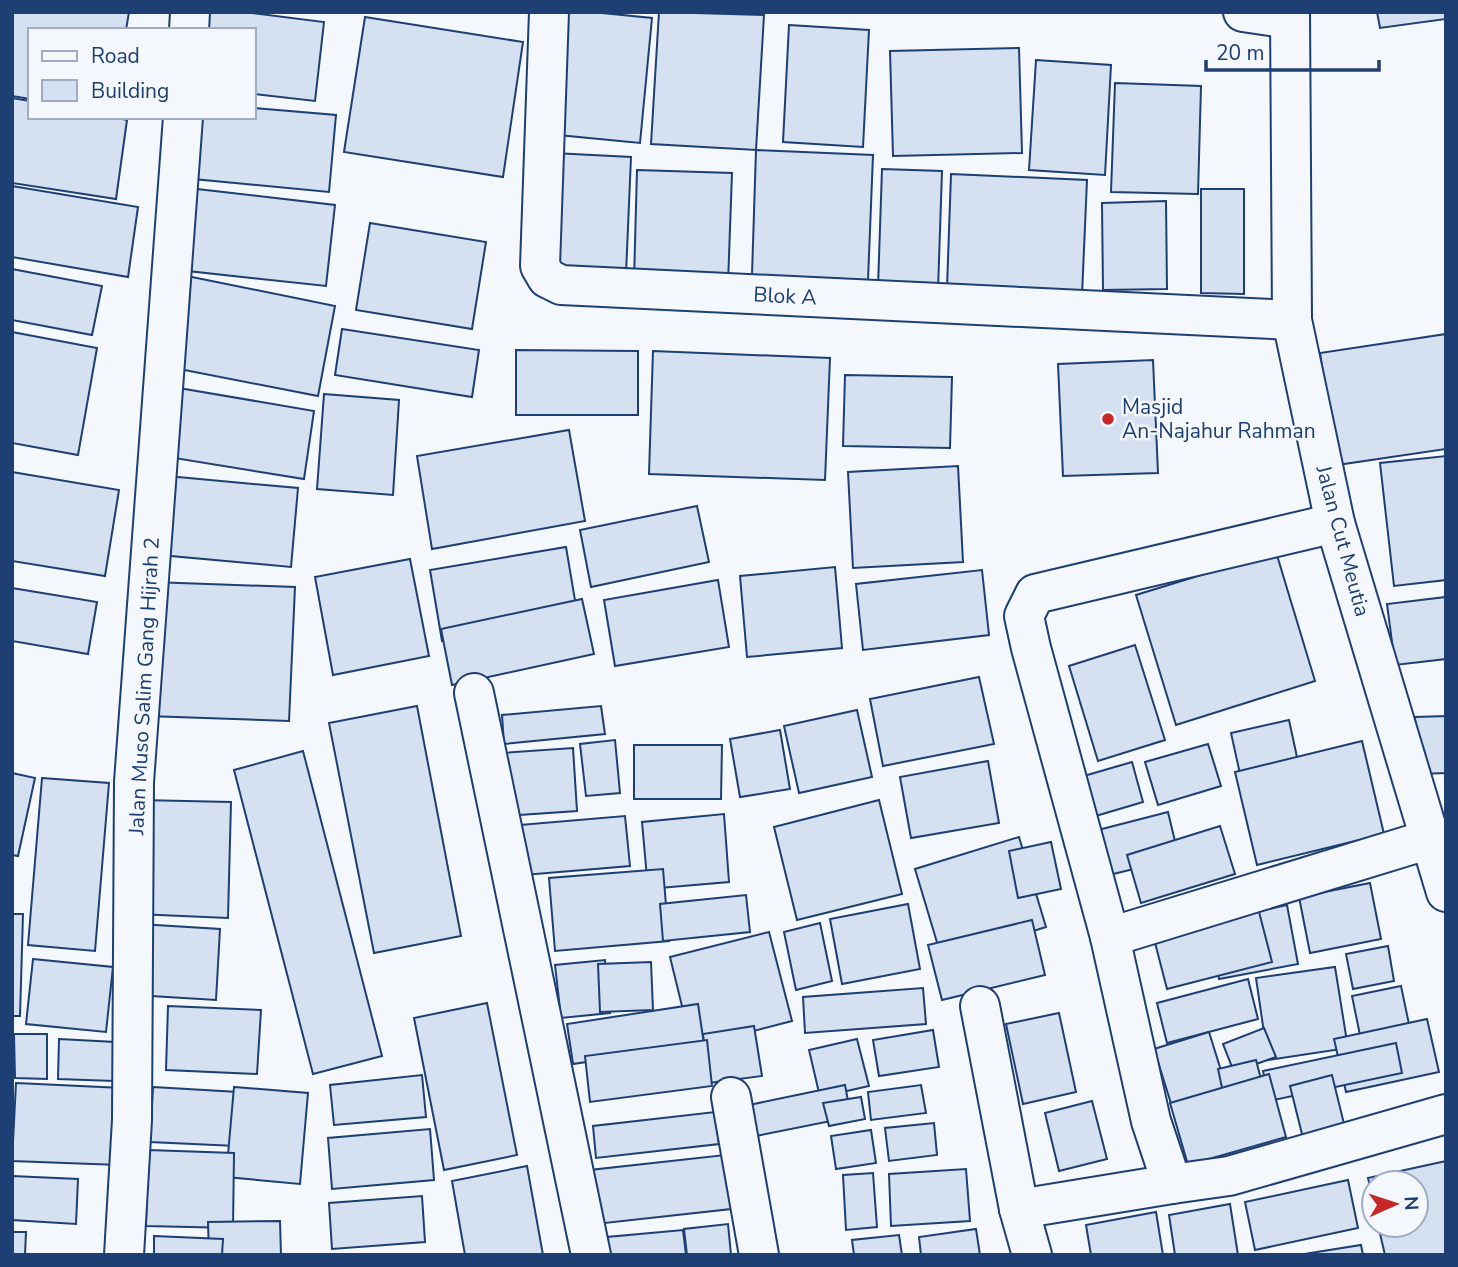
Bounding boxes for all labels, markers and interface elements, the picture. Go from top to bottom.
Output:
legend [28,28,256,119]
scale bar [1206,28,1379,72]
text: 20 m [1216,39,1265,67]
text: Road [91,42,140,70]
text: Building [91,77,169,105]
street label: Blok A [753,280,817,312]
place label: Masjid An-Najahur Rahman [1122,393,1316,445]
marker: Masjid An-Najahur Rahman [1100,411,1116,427]
street label: Jalan Cut Meutia [1309,461,1377,620]
street label: Jalan Muso Salim Gang Hijrah 2 [122,536,166,837]
north arrow [1360,1169,1430,1239]
text: N [1398,1195,1424,1211]

